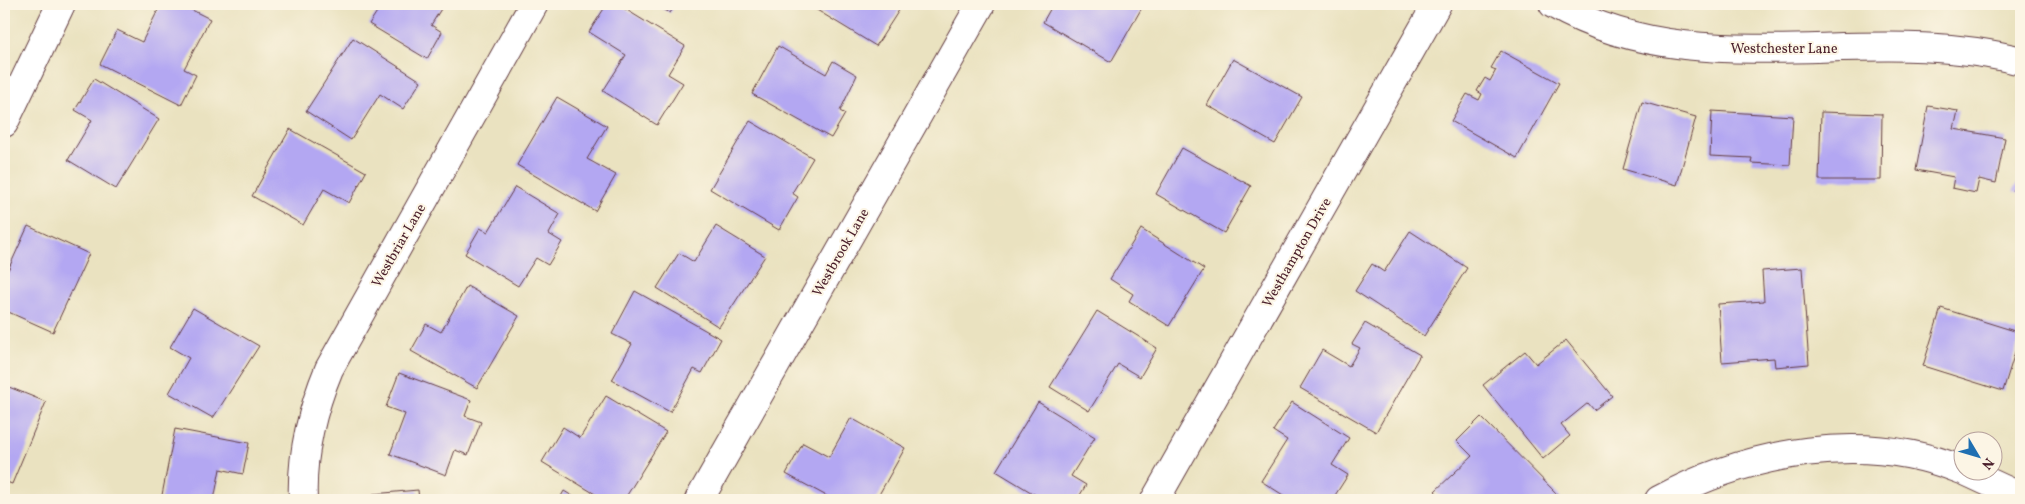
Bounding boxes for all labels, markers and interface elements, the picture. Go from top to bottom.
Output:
street label: Westchester Lane [1730,40,1838,59]
street label: Westhampton Drive [1258,194,1337,311]
street label: Westbriar Lane [368,200,431,291]
street label: Westbrook Lane [808,205,874,300]
north arrow [1952,432,2002,482]
text: N [1976,453,1998,473]

